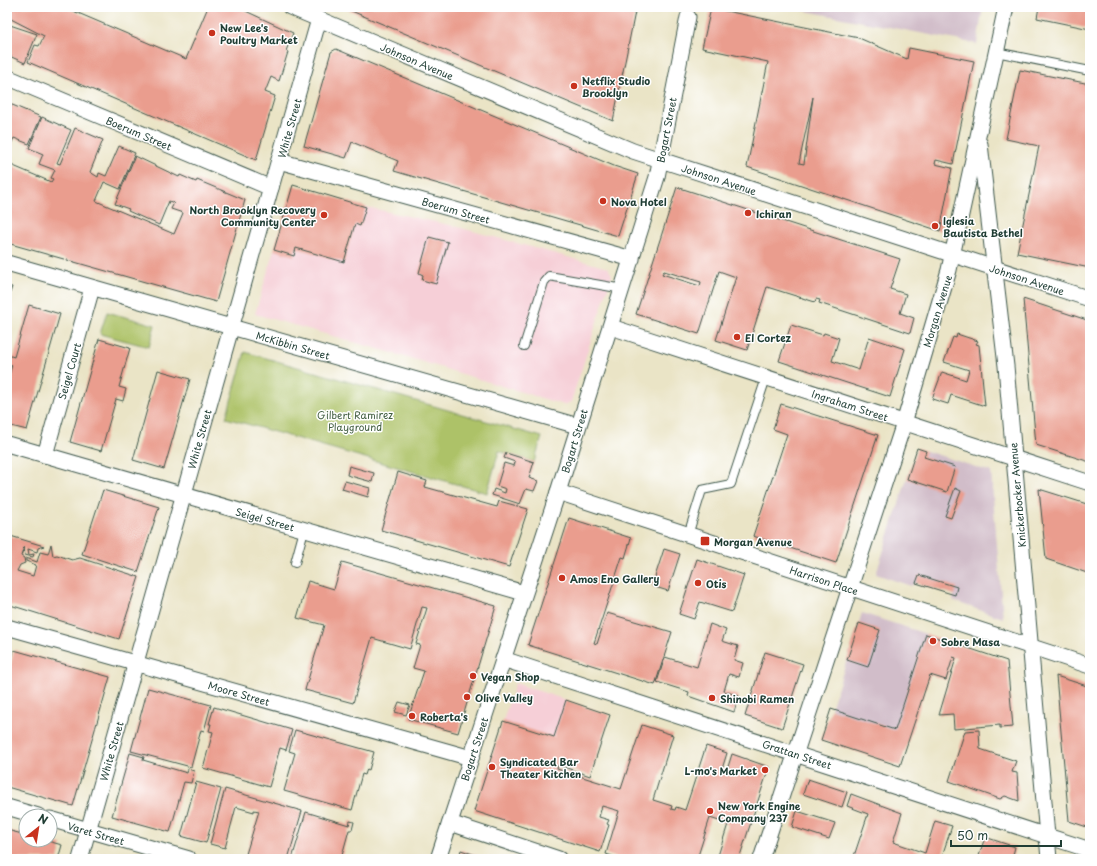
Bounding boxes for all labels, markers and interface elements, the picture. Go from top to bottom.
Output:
place label: New Lee's Poultry Market [220,20,298,47]
marker: New Lee's Poultry Market [207,28,217,38]
street label: Johnson Avenue [378,39,456,83]
place label: Netflix Studio Brooklyn [582,73,650,100]
marker: Netflix Studio Brooklyn [569,81,579,91]
street label: Bogart Street [652,96,680,164]
street label: White Street [273,97,305,159]
street label: Boerum Street [104,112,174,154]
street label: Johnson Avenue [679,160,759,198]
street label: Boerum Street [420,193,492,227]
place label: Nova Hotel [611,194,667,209]
marker: Nova Hotel [598,196,608,206]
place label: North Brooklyn Recovery Community Center [190,202,317,230]
place label: Ichiran [756,206,792,221]
marker: Ichiran [743,208,753,218]
marker: North Brooklyn Recovery Community Center [319,210,329,220]
place label: Iglesia Bautista Bethel [943,213,1023,240]
marker: Iglesia Bautista Bethel [930,221,940,231]
street label: Johnson Avenue [987,260,1067,298]
street label: Morgan Avenue [919,273,955,349]
street label: McKibbin Street [254,327,332,363]
place label: El Cortez [745,330,792,345]
marker: El Cortez [732,332,742,342]
street label: Seigel Court [54,341,84,401]
street label: Ingraham Street [810,386,890,424]
park label: Gilbert Ramirez Playground [317,407,393,435]
street label: Bogart Street [557,407,591,475]
street label: White Street [183,408,215,470]
street label: Knickerbocker Avenue [1005,441,1029,548]
street label: Seigel Street [234,503,296,535]
place label: Morgan Avenue [714,534,792,549]
marker: Morgan Avenue [699,535,711,547]
street label: Harrison Place [788,562,860,598]
place label: Amos Eno Gallery [570,571,659,586]
marker: Amos Eno Gallery [557,573,567,583]
place label: Otis [706,576,727,591]
marker: Otis [693,578,703,588]
place label: Sobre Masa [941,634,1000,649]
marker: Sobre Masa [928,636,938,646]
place label: Vegan Shop [481,669,540,684]
marker: Vegan Shop [468,671,478,681]
street label: Moore Street [206,677,272,709]
place label: Olive Valley [475,690,533,705]
place label: Shinobi Ramen [720,691,794,706]
marker: Olive Valley [462,692,472,702]
marker: Shinobi Ramen [707,693,717,703]
place label: Roberta's [420,709,468,724]
marker: Roberta's [407,711,417,721]
street label: Bogart Street [457,715,491,783]
street label: White Street [95,720,127,782]
street label: Grattan Street [760,736,834,772]
place label: Syndicated Bar Theater Kitchen [500,754,581,781]
marker: Syndicated Bar Theater Kitchen [487,762,497,772]
place label: L-mo's Market [685,763,757,778]
marker: L-mo's Market [760,765,770,775]
place label: New York Engine Company 237 [718,798,801,826]
marker: New York Engine Company 237 [705,806,715,816]
north arrow [18,808,58,848]
text: N [35,809,52,829]
street label: Varet Street [66,818,126,848]
scale bar [951,822,1061,848]
text: 50 m [957,826,988,844]

